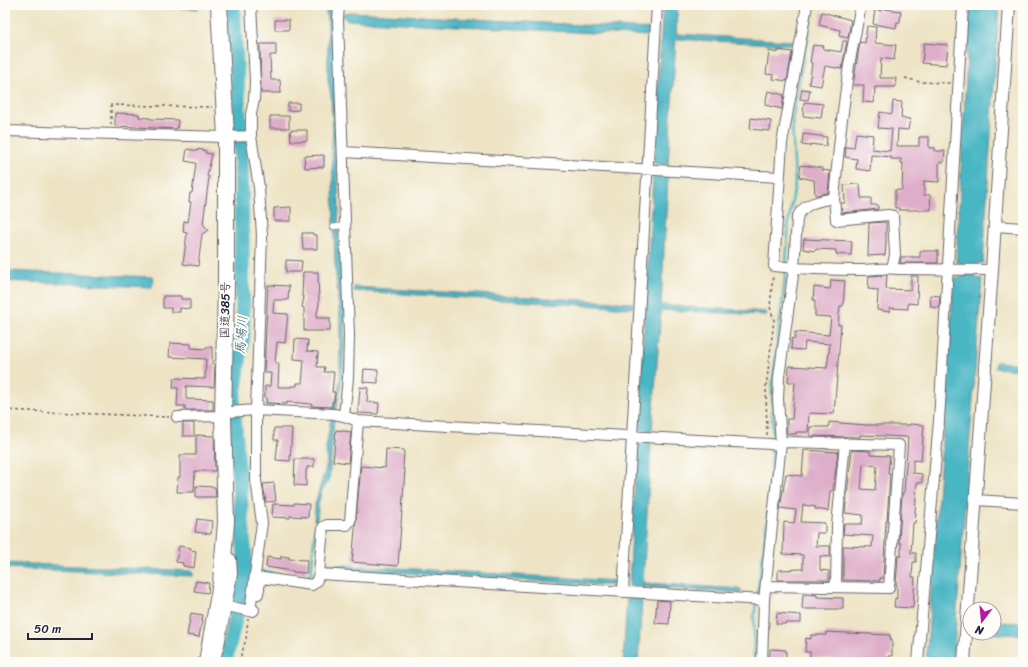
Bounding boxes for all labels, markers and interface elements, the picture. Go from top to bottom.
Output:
street label: 国道385号 [214,281,236,339]
water label: 馬場川 [228,315,254,355]
north arrow [962,601,1002,641]
scale bar [28,615,92,641]
text: 50 m [34,618,61,640]
text: N [973,620,987,641]

